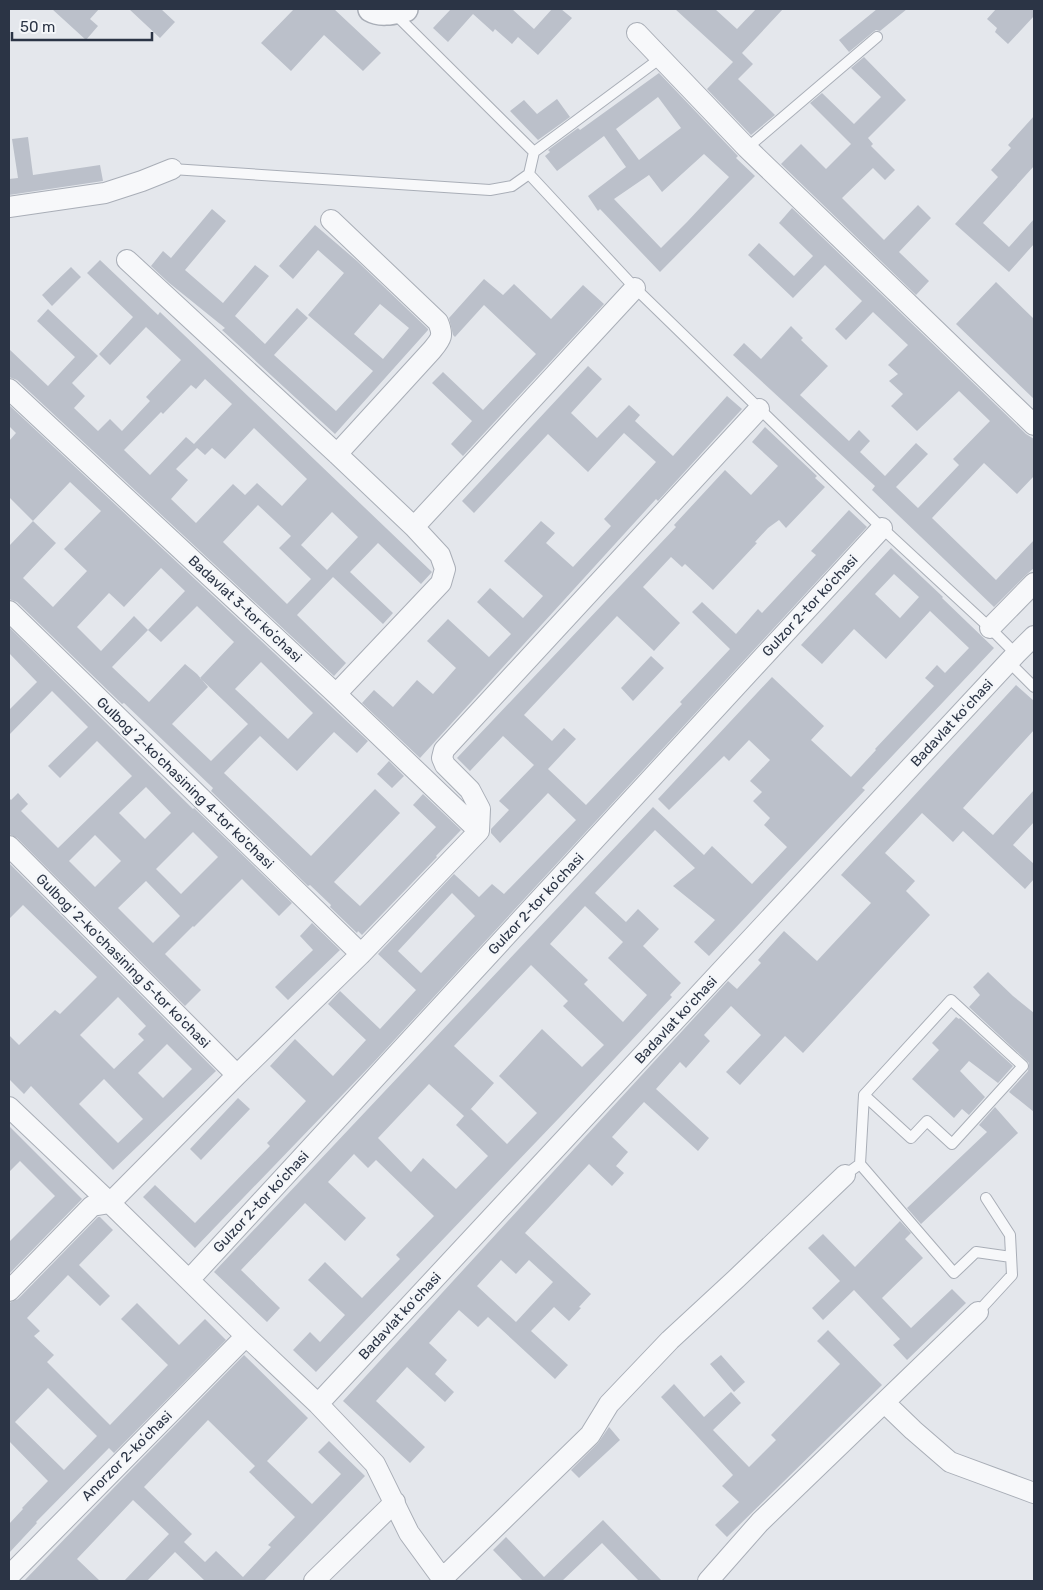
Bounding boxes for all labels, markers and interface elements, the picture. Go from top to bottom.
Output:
scale bar [12,10,152,42]
text: 50 m [20,18,55,36]
street label: Badavlat 3-tor koʼchasi [185,552,305,666]
street label: Gulzor 2-tor koʼchasi [759,552,861,660]
street label: Badavlat koʻchasi [907,676,997,770]
street label: Gulbog' 2-ko'chasining 4-tor ko'chasi [93,694,277,872]
street label: Gulzor 2-tor koʼchasi [485,850,587,958]
street label: Gulbog' 2-ko'chasining 5-tor ko'chasi [32,870,214,1052]
street label: Badavlat koʻchasi [631,973,721,1067]
street label: Gulzor 2-tor koʼchasi [210,1148,312,1256]
street label: Badavlat koʻchasi [355,1269,445,1363]
street label: Аnorzor 2-koʼchasi [78,1407,176,1505]

